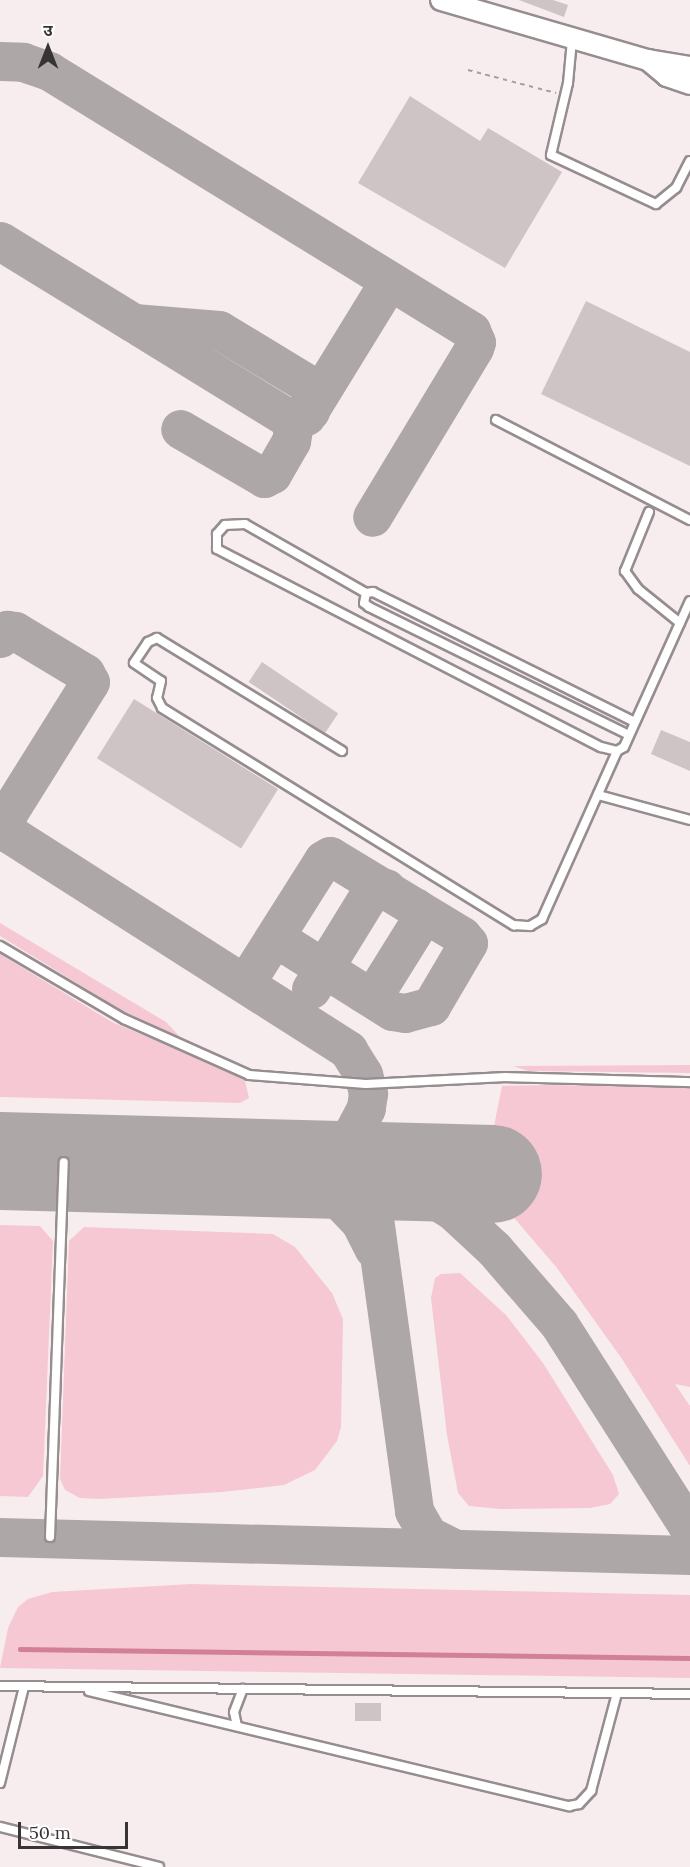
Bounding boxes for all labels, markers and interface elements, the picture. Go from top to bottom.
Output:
north arrow [18,18,78,78]
text: उ [43,20,53,40]
scale bar [21,1810,130,1848]
text: 50 m [29,1821,71,1844]

